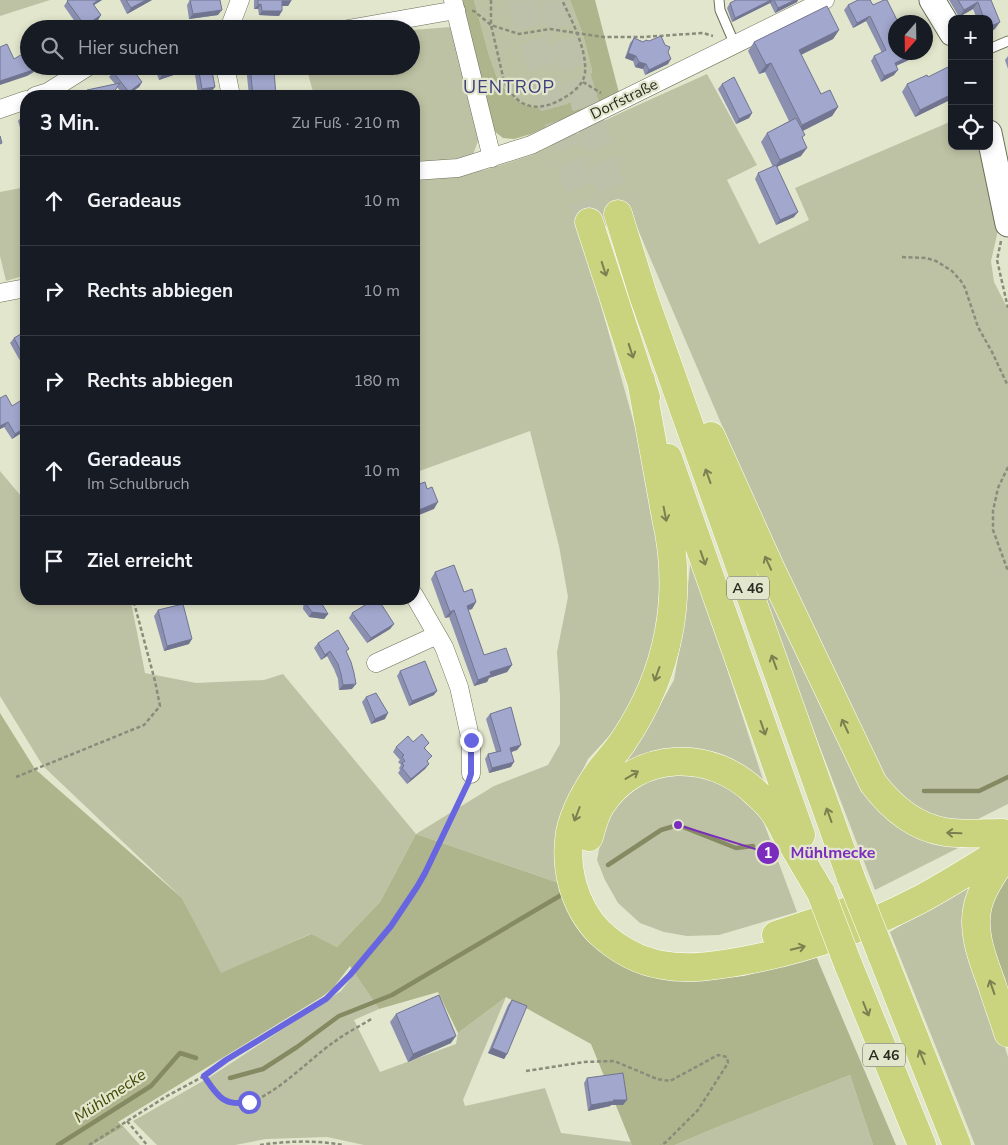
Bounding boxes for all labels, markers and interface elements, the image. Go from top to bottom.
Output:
north arrow [888,15,933,60]
map controls [948,15,993,150]
button: + [948,15,993,60]
search box [20,20,420,75]
icon: search [38,34,66,62]
text: Hier suchen [78,35,179,61]
button: − [948,60,993,105]
street label: Dorfstraße [587,74,661,124]
district label: UENTROP [463,75,555,99]
button: locate [948,105,993,150]
text: 3 Min. [40,109,99,137]
text: Zu Fuß · 210 m [292,112,400,134]
icon: ahead [40,187,68,215]
text: Geradeaus [87,188,181,214]
text: 10 m [363,190,400,212]
one-way arrow [600,260,609,276]
icon: right [40,277,68,305]
text: Rechts abbiegen [87,278,233,304]
text: 10 m [363,280,400,302]
one-way arrow [627,343,636,358]
icon: right [40,367,68,395]
text: Rechts abbiegen [87,368,233,394]
text: 180 m [353,370,400,392]
text: Geradeaus [87,447,181,473]
icon: ahead [40,457,68,485]
text: 10 m [363,460,400,482]
one-way arrow [703,469,712,485]
text: Im Schulbruch [87,473,189,495]
one-way arrow [661,506,670,522]
icon: arrive [40,547,68,575]
text: Ziel erreicht [87,548,192,574]
one-way arrow [699,550,708,565]
one-way arrow [763,556,773,571]
road number: A 46 [727,576,769,600]
one-way arrow [769,655,778,671]
one-way arrow [652,666,661,681]
one-way arrow [840,719,850,734]
one-way arrow [759,720,768,735]
route end [460,729,483,752]
one-way arrow [625,770,639,780]
one-way arrow [572,806,581,821]
one-way arrow [824,808,833,824]
one-way arrow [947,828,963,837]
callout: Mühlmecke [756,837,886,868]
text: Mühlmecke [791,842,876,864]
text: 1 [763,843,773,863]
one-way arrow [789,943,805,952]
one-way arrow [987,979,996,995]
one-way arrow [862,1001,871,1017]
road number: A 46 [863,1044,905,1066]
one-way arrow [917,1050,926,1065]
water label: Mühlmecke [70,1064,151,1128]
route start [238,1091,261,1114]

